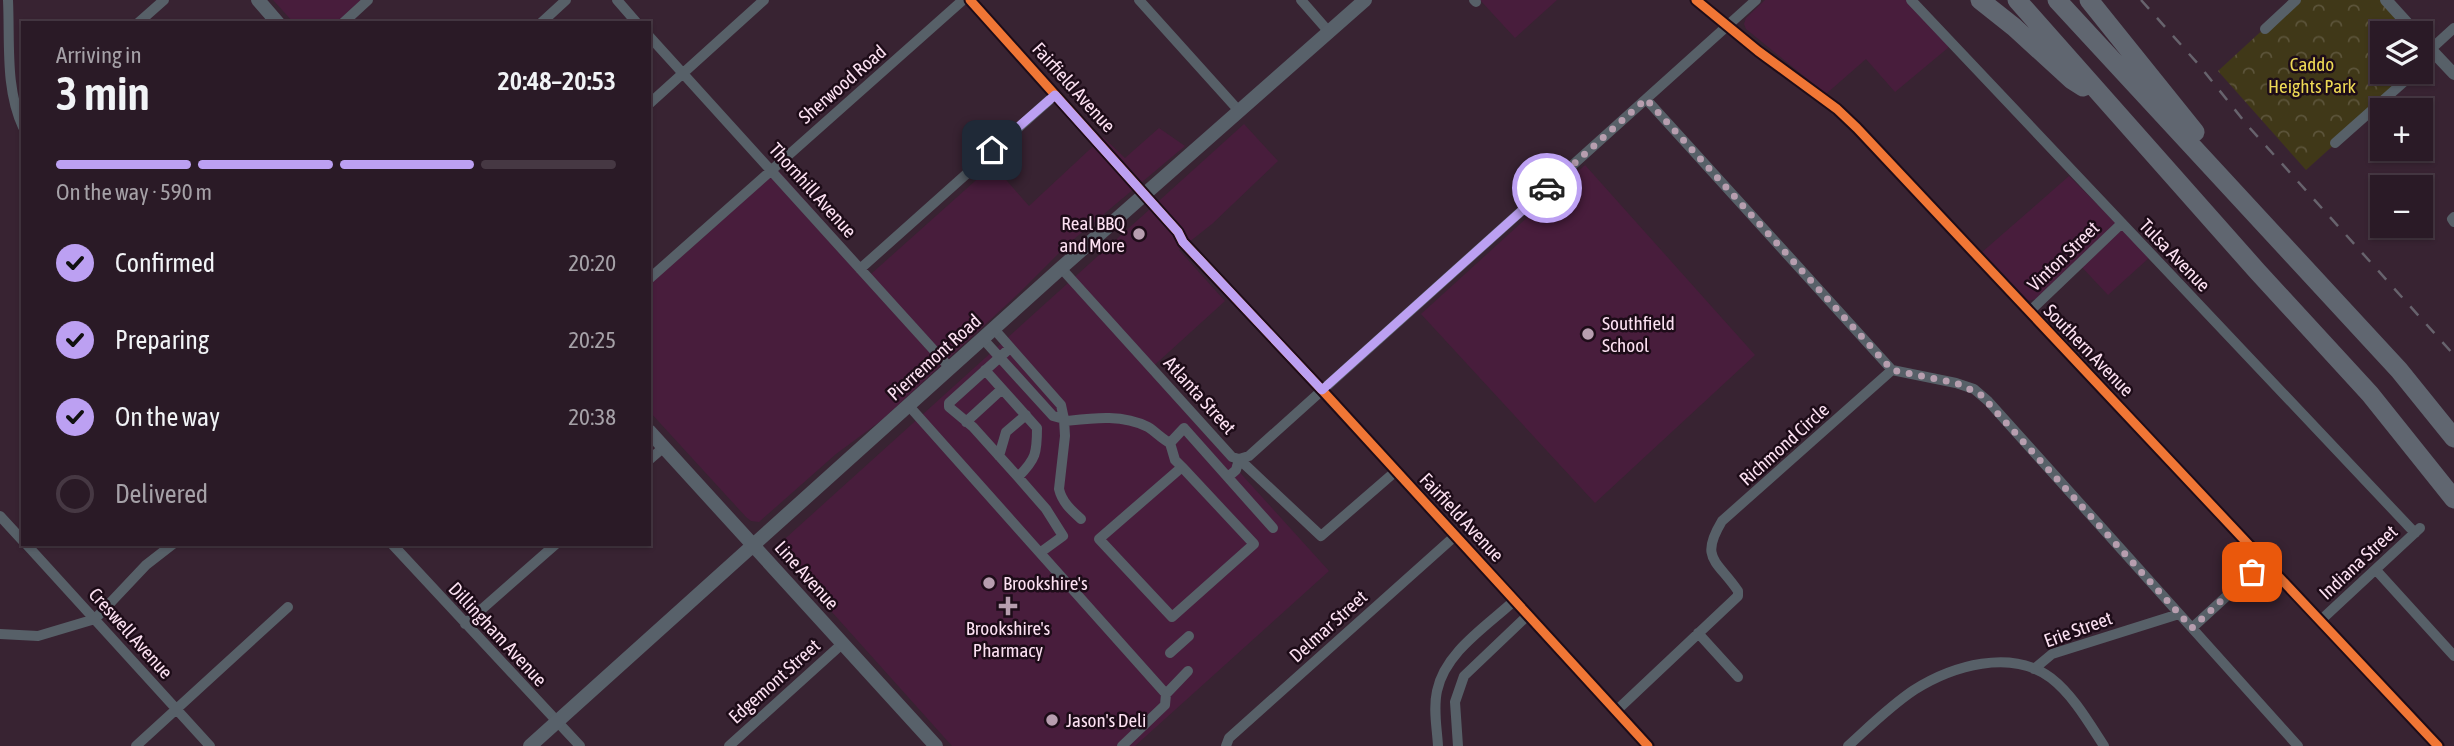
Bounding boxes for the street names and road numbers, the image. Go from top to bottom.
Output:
street label: Fairfield Avenue [1028,38,1120,136]
street label: Sherwood Road [794,40,890,128]
street label: Thornhill Avenue [765,138,861,242]
street label: Tulsa Avenue [2135,214,2215,296]
street label: Vinton Street [2023,217,2103,295]
street label: Southern Avenue [2040,299,2138,401]
street label: Pierremont Road [883,309,985,405]
street label: Atlanta Street [1160,352,1240,438]
street label: Richmond Circle [1735,398,1833,490]
street label: Fairfield Avenue [1415,468,1509,566]
street label: Indiana Street [2314,520,2402,604]
street label: Line Avenue [770,536,844,614]
street label: Dillingham Avenue [444,578,552,690]
street label: Creswell Avenue [85,583,177,683]
street label: Delmar Street [1285,585,1371,667]
street label: Erie Street [2041,607,2115,651]
street label: Edgemont Street [724,634,824,728]

